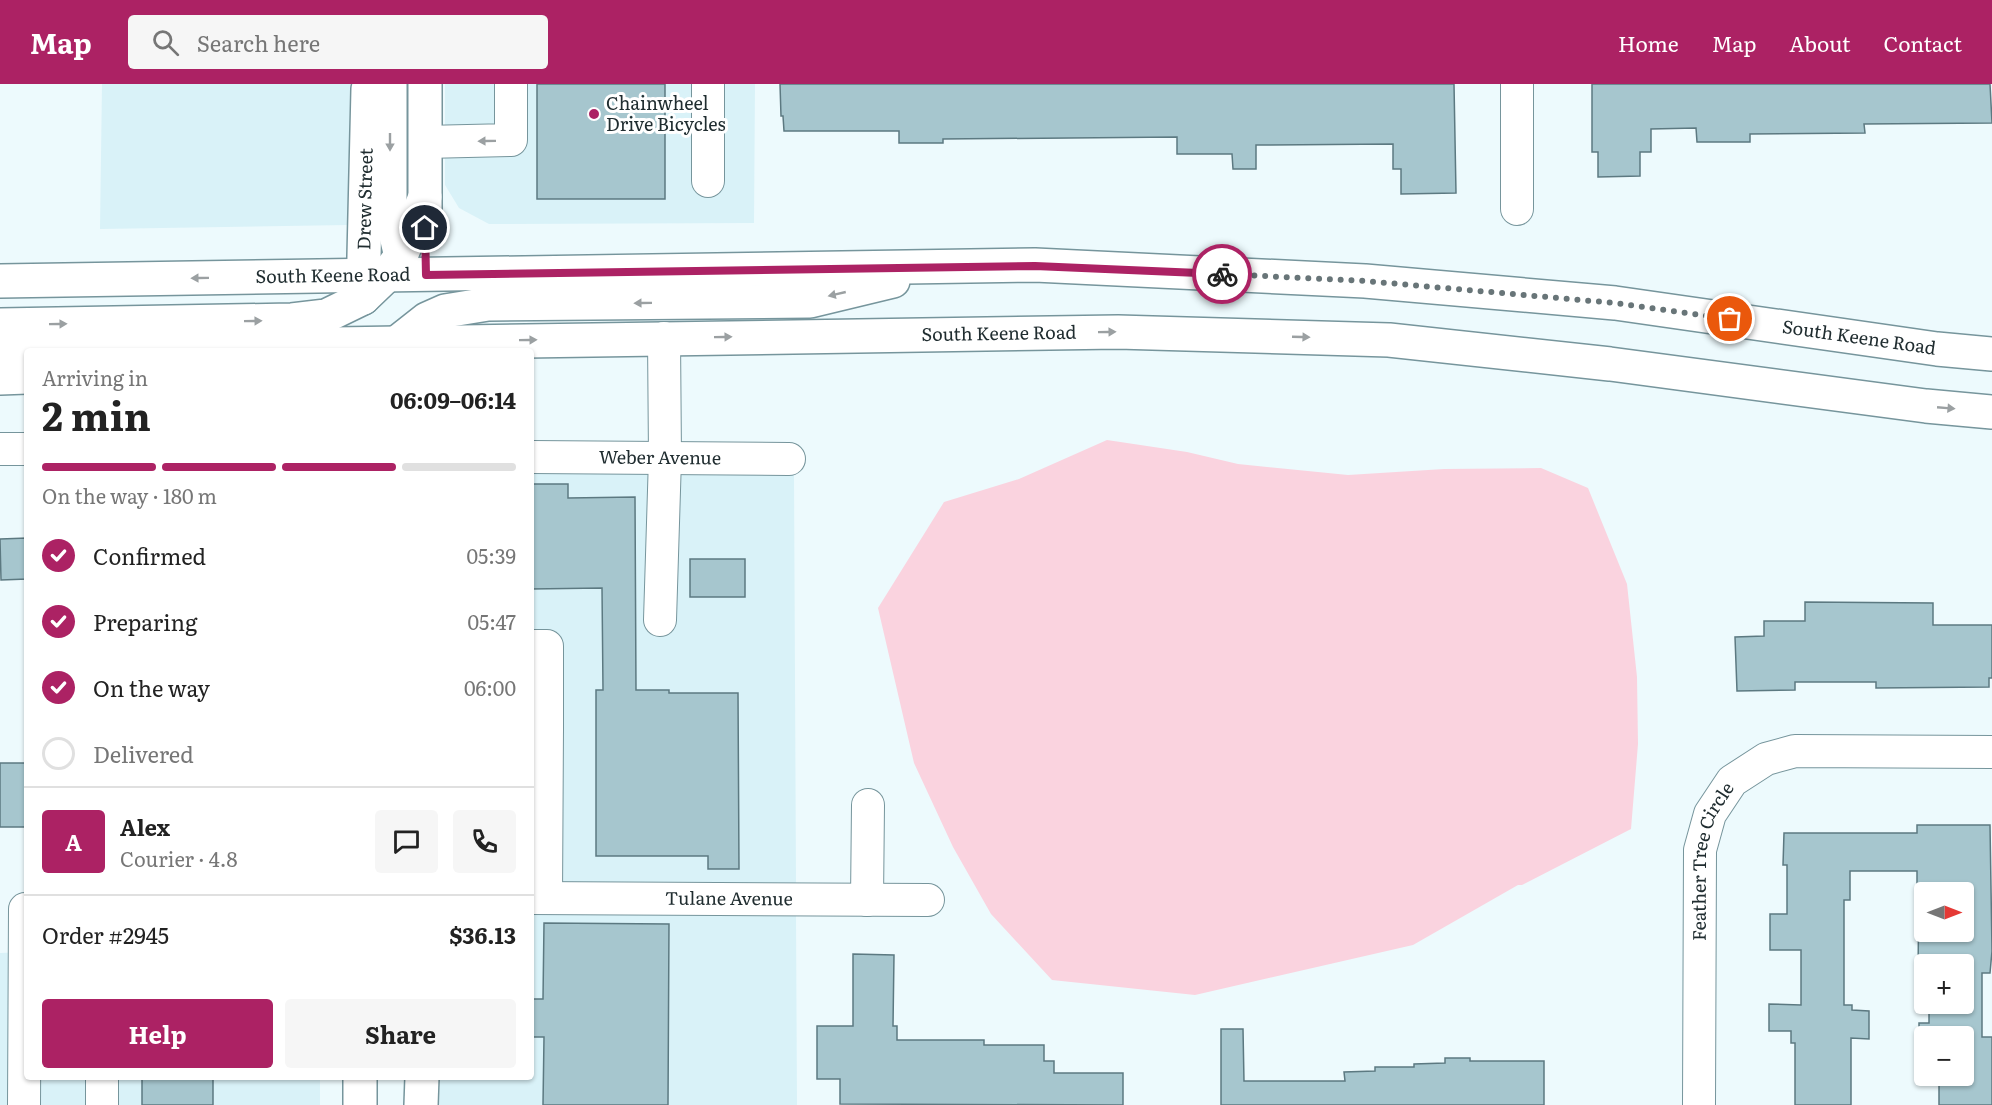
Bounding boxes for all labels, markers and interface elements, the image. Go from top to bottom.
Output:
search box [128,15,548,69]
text: Map [30,21,92,63]
icon: search [149,26,182,59]
text: Search here [197,26,320,59]
text: Home [1618,27,1679,58]
text: Map [1712,27,1756,58]
text: About [1789,27,1851,58]
text: Contact [1884,27,1962,58]
place label: Chainwheel Drive Bicycles [606,89,726,137]
marker: Chainwheel Drive Bicycles [587,107,601,121]
one-way arrow [385,133,395,152]
one-way arrow [478,136,497,145]
street label: Drew Street [349,147,379,250]
pin [399,202,450,253]
icon: home [408,211,441,244]
courier [1192,244,1252,304]
icon: bike [1206,258,1239,291]
street label: South Keene Road [255,260,411,289]
one-way arrow [191,273,210,283]
one-way arrow [828,290,847,300]
pin [1704,293,1755,344]
one-way arrow [634,298,653,308]
icon: bag [1713,302,1746,335]
street label: South Keene Road [1781,312,1938,361]
one-way arrow [244,316,263,326]
street label: South Keene Road [921,318,1077,347]
one-way arrow [49,319,68,329]
one-way arrow [1097,327,1116,337]
one-way arrow [713,332,732,342]
one-way arrow [1292,333,1311,342]
one-way arrow [518,335,537,345]
text: Arriving in [42,362,148,392]
text: 06:09–06:14 [390,383,516,416]
text: 2 min [42,385,151,443]
one-way arrow [1936,403,1955,413]
street label: Weber Avenue [599,443,721,470]
text: On the way · 180 m [42,480,217,510]
icon: check [42,539,75,572]
text: Confirmed [93,539,206,572]
text: 05:39 [467,540,516,570]
icon: check [42,605,75,638]
text: Preparing [93,605,197,638]
text: 05:47 [468,606,516,636]
icon: check [42,671,75,704]
text: On the way [93,671,210,704]
text: 06:00 [464,672,516,702]
text: Delivered [93,737,194,770]
street label: Feather Tree Circle [1685,776,1740,941]
text: Alex [120,810,170,843]
button: chat [375,810,438,873]
button: phone [453,810,516,873]
text: A [65,825,82,858]
text: Courier · 4.8 [120,843,237,873]
north arrow [1914,882,1974,942]
map controls [1914,882,1974,1086]
street label: Tulane Avenue [665,884,793,911]
text: Order #2945 [42,918,169,951]
text: $36.13 [449,918,516,951]
button: + [1914,954,1974,1014]
button: Help [42,999,273,1068]
button: Share [285,999,516,1068]
button: − [1914,1026,1974,1086]

